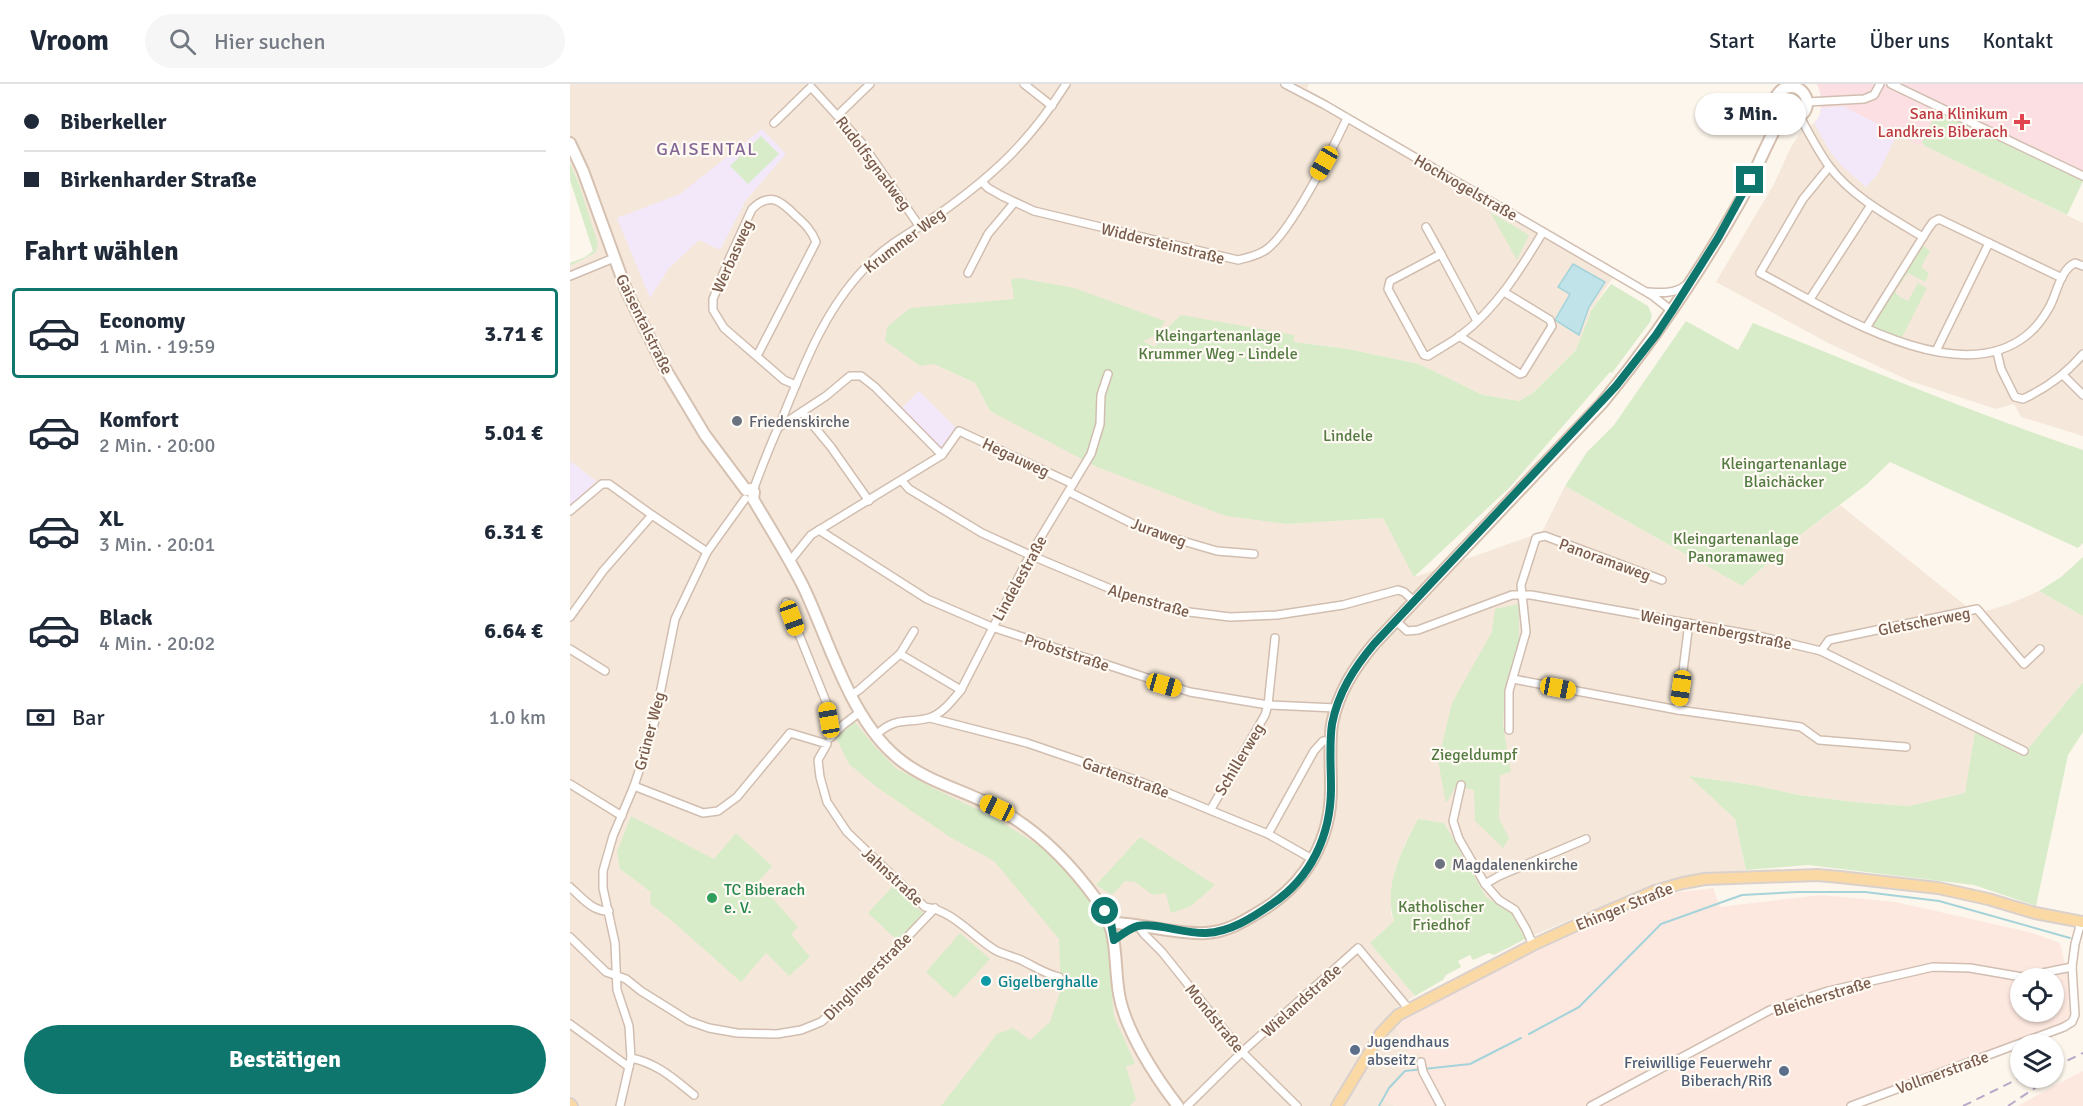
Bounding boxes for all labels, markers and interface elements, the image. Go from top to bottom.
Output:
search box [145,14,565,68]
text: Vroom [30,24,109,58]
icon: search [166,25,199,58]
text: Hier suchen [214,28,326,55]
text: Start [1709,28,1754,54]
text: Karte [1787,28,1836,54]
text: Über uns [1869,28,1950,54]
text: Kontakt [1983,28,2053,54]
callout: 3 Min. [1694,93,1806,135]
text: 3 Min. [1723,101,1778,126]
place label: Sana Klinikum Landkreis Biberach [1877,104,2008,142]
text: Biberkeller [60,108,167,135]
street label: Rudolfsgnadweg [831,112,915,215]
marker: Sana Klinikum Landkreis Biberach [2013,113,2031,131]
district label: GAISENTAL [656,138,758,160]
car [1307,143,1341,183]
street label: Hochvogelstraße [1410,150,1521,226]
text: Birkenharder Straße [60,166,257,193]
route end [1736,166,1763,193]
street label: Krummer Weg [860,204,949,278]
street label: Werbasweg [708,217,758,296]
street label: Widdersteinstraße [1099,219,1227,269]
text: Fahrt wählen [24,235,179,268]
street label: Gaisentalstraße [611,271,677,378]
icon: car [27,306,81,360]
text: Economy [99,307,185,334]
text: 3.71 € [484,320,543,347]
park label: Kleingartenanlage Krummer Weg - Lindele [1138,326,1298,364]
text: 1 Min. · 19:59 [99,334,215,359]
icon: car [27,405,81,459]
text: Komfort [99,406,179,433]
place label: Friedenskirche [749,412,850,432]
marker: Friedenskirche [730,414,744,428]
text: 5.01 € [484,419,543,446]
park label: Lindele [1323,426,1373,446]
text: 2 Min. · 20:00 [99,433,215,458]
street label: Hegauweg [979,434,1052,482]
park label: Kleingartenanlage Blaichäcker [1721,454,1847,492]
icon: car [27,504,81,558]
text: XL [99,505,124,532]
street label: Juraweg [1128,514,1189,552]
text: 6.31 € [484,518,543,545]
park label: Kleingartenanlage Panoramaweg [1673,529,1799,567]
text: 3 Min. · 20:01 [99,532,215,557]
street label: Lindelestraße [988,532,1052,625]
street label: Panoramaweg [1556,534,1653,586]
street label: Alpenstraße [1106,580,1192,622]
car [777,598,807,638]
icon: car [27,603,81,657]
street label: Gletscherweg [1876,603,1972,641]
text: Black [99,604,153,631]
street label: Weingartenbergstraße [1638,605,1793,655]
text: 6.64 € [484,617,543,644]
street label: Probststraße [1022,630,1112,676]
text: 4 Min. · 20:02 [99,631,215,656]
car [1670,669,1692,707]
car [1144,671,1184,699]
car [1539,676,1577,700]
street label: Grüner Weg [630,690,670,773]
icon: cash [24,701,57,734]
car [817,701,841,739]
text: Bar [72,704,105,731]
text: 1.0 km [489,705,546,730]
street label: Schillerweg [1211,720,1269,799]
park label: Ziegeldumpf [1431,745,1518,765]
street label: Gartenstraße [1079,753,1172,803]
car [977,792,1017,824]
street label: Jahnstraße [857,843,927,910]
place label: Magdalenenkirche [1452,855,1578,875]
marker: Magdalenenkirche [1433,857,1447,871]
street label: Ehinger Straße [1573,878,1676,936]
place label: TC Biberach e. V. [724,880,805,918]
marker: TC Biberach e. V. [705,891,719,905]
route start [1091,897,1118,924]
park label: Katholischer Friedhof [1398,897,1484,935]
street label: Dinglingerstraße [819,928,916,1025]
street label: Wielandstraße [1258,960,1346,1042]
map controls [2010,968,2064,1088]
button: locate [2010,968,2064,1022]
place label: Gigelberghalle [998,972,1098,992]
street label: Bleicherstraße [1771,973,1874,1021]
marker: Gigelberghalle [979,974,993,988]
street label: Mondstraße [1180,980,1248,1057]
button: Bestätigen [24,1025,546,1094]
place label: Jugendhaus abseitz [1367,1032,1449,1070]
button: layers [2010,1034,2064,1088]
marker: Jugendhaus abseitz [1348,1043,1362,1057]
street label: Vollmerstraße [1893,1047,1991,1099]
place label: Freiwillige Feuerwehr Biberach/Riß [1624,1053,1772,1091]
marker: Freiwillige Feuerwehr Biberach/Riß [1777,1064,1791,1078]

